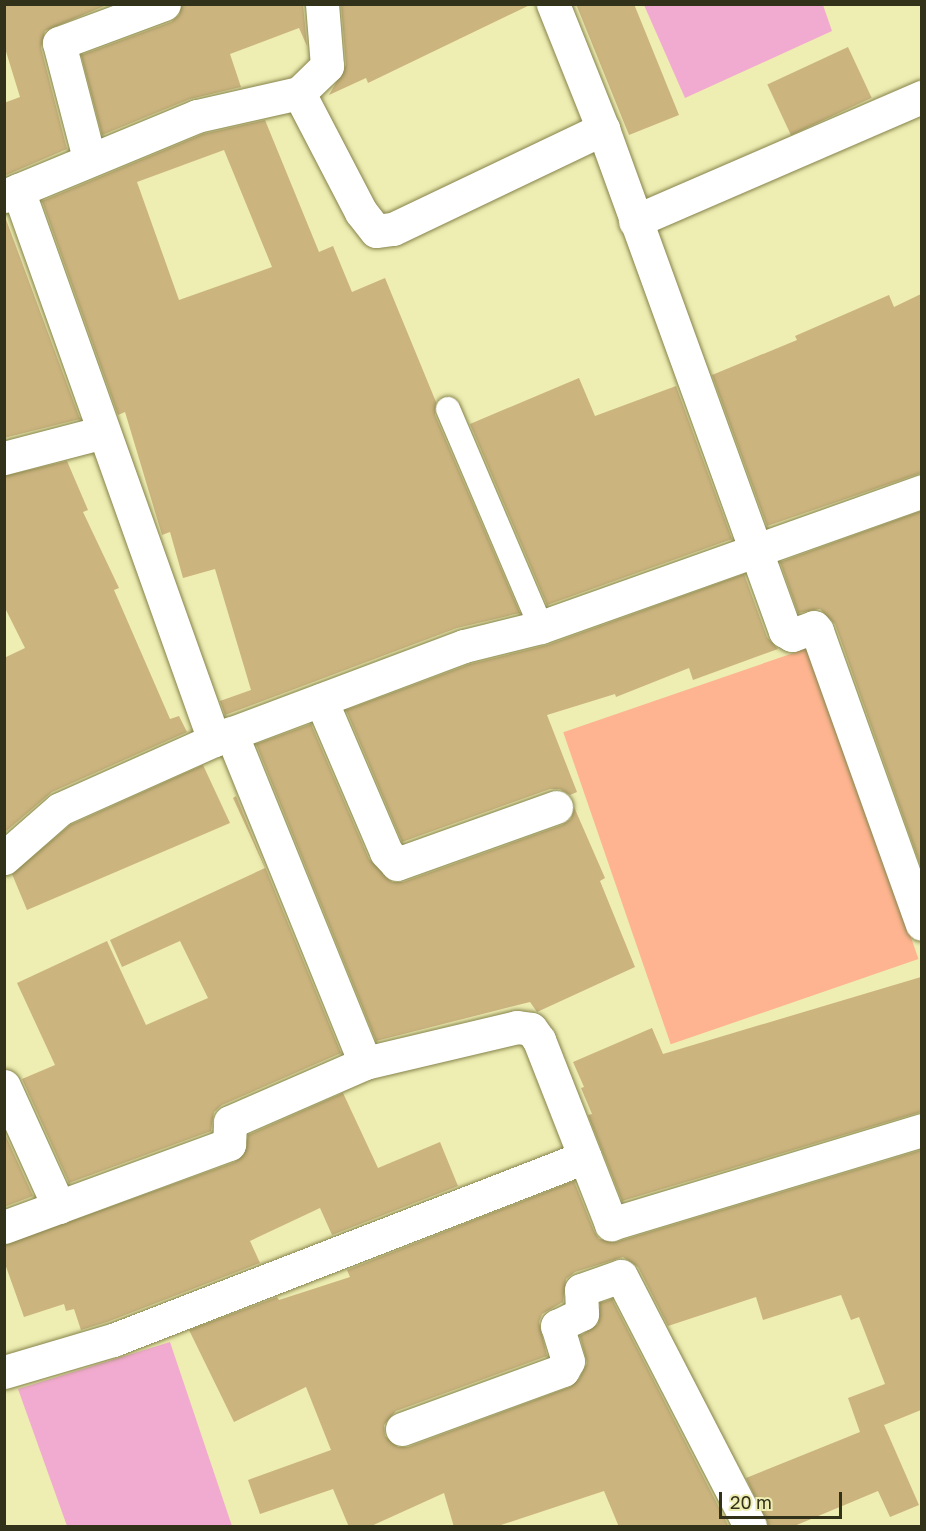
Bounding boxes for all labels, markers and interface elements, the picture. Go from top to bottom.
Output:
scale bar [722,1480,845,1518]
text: 20 m [730,1491,772,1513]

